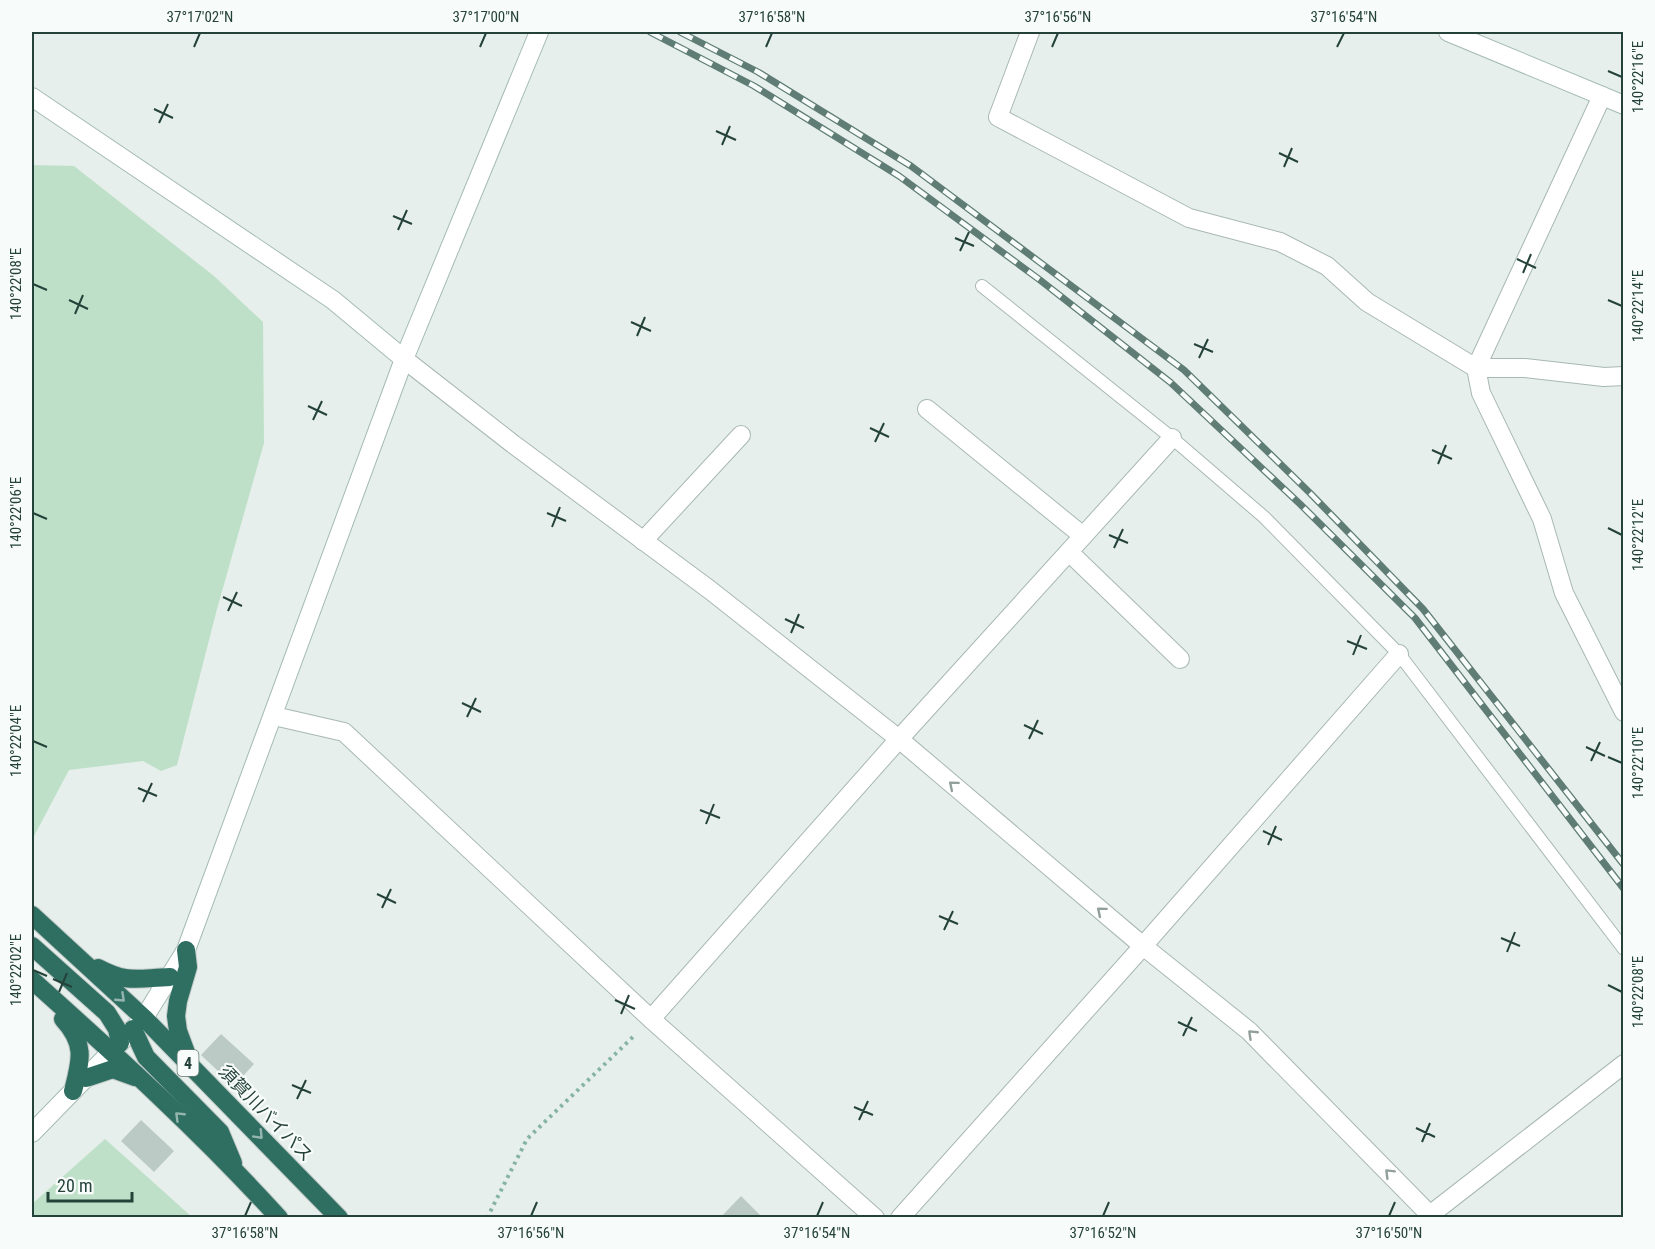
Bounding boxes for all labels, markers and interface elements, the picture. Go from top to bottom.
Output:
text: 37°17'02"N [167,8,233,26]
text: 37°17'00"N [453,8,519,26]
text: 37°16'58"N [739,8,805,26]
text: 37°16'56"N [1025,8,1091,26]
text: 37°16'54"N [1311,8,1377,26]
text: 140°22'16"E [1629,41,1647,113]
text: 140°22'08"E [7,248,25,320]
text: 140°22'14"E [1629,270,1647,342]
text: 140°22'06"E [7,477,25,549]
text: 140°22'12"E [1629,499,1647,571]
text: 140°22'04"E [7,705,25,777]
text: 140°22'10"E [1629,727,1647,799]
one-way arrow [949,781,960,792]
one-way arrow [1097,907,1108,918]
text: 140°22'02"E [7,934,25,1006]
text: 140°22'08"E [1629,956,1647,1028]
one-way arrow [114,990,125,1001]
one-way arrow [1249,1031,1260,1042]
road number: 4 [178,1050,198,1076]
street label: 須賀川バイパス [215,1061,317,1165]
one-way arrow [175,1112,185,1123]
one-way arrow [252,1129,263,1139]
scale bar [48,1165,132,1203]
one-way arrow [1386,1169,1396,1180]
text: 20 m [57,1175,92,1196]
text: 37°16'58"N [212,1224,278,1242]
text: 37°16'56"N [498,1224,564,1242]
text: 37°16'54"N [784,1224,850,1242]
text: 37°16'52"N [1070,1224,1136,1242]
text: 37°16'50"N [1356,1224,1422,1242]

